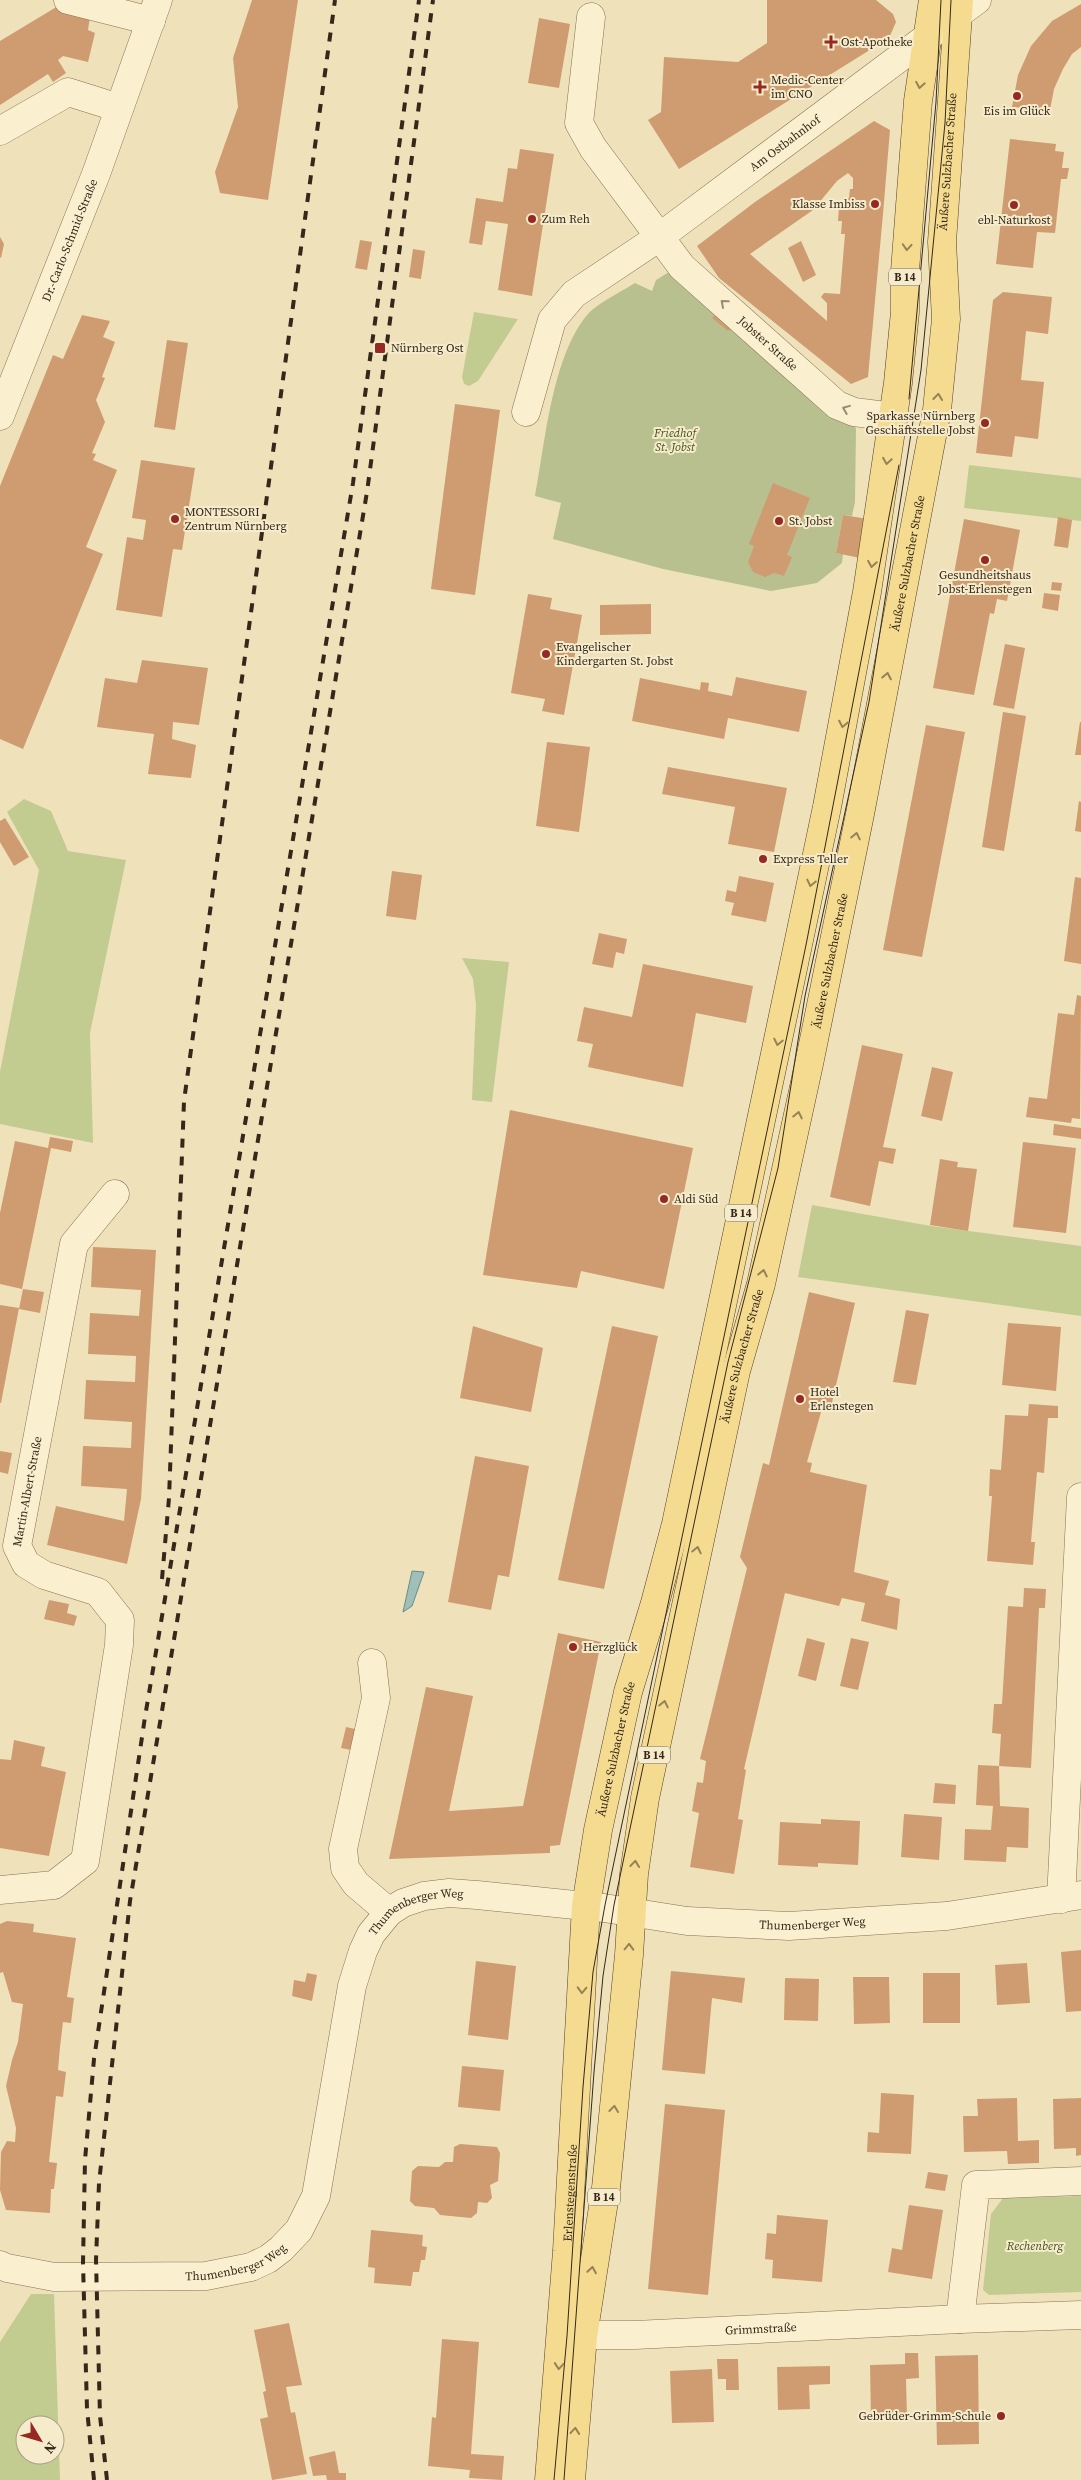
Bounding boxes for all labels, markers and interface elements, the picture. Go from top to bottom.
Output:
place label: Ost-Apotheke [841,34,913,50]
marker: Ost-Apotheke [825,36,837,48]
place label: Medic-Center im CNO [771,72,844,102]
marker: Medic-Center im CNO [753,80,767,94]
one-way arrow [915,81,926,89]
marker: Eis im Glück [1011,90,1023,102]
street label: Äußere Sulzbacher Straße [935,92,960,231]
place label: Eis im Glück [984,103,1051,119]
street label: Am Ostbahnhof [746,110,825,175]
street label: Dr.-Carlo-Schmid-Straße [38,177,101,304]
place label: Klasse Imbiss [792,196,865,212]
marker: Klasse Imbiss [869,198,881,210]
marker: ebl-Naturkost [1008,199,1020,211]
place label: Zum Reh [542,211,590,227]
place label: ebl-Naturkost [978,212,1050,228]
marker: Zum Reh [526,213,538,225]
one-way arrow [902,243,913,251]
road number: B 14 [889,268,921,286]
one-way arrow [720,299,729,308]
street label: Jobster Straße [734,312,801,374]
place label: Nürnberg Ost [391,340,464,356]
marker: Nürnberg Ost [373,341,387,355]
one-way arrow [932,393,943,401]
one-way arrow [842,404,851,415]
place label: Sparkasse Nürnberg Geschäftsstelle Jobst [866,408,975,438]
marker: Sparkasse Nürnberg Geschäftsstelle Jobst [979,417,991,429]
park label: Friedhof St. Jobst [653,425,698,455]
one-way arrow [883,456,893,465]
street label: Äußere Sulzbacher Straße [887,494,929,633]
place label: MONTESSORI Zentrum Nürnberg [185,504,287,534]
marker: MONTESSORI Zentrum Nürnberg [169,513,181,525]
place label: St. Jobst [789,513,832,529]
marker: St. Jobst [773,515,785,527]
marker: Gesundheitshaus Jobst-Erlenstegen [979,554,991,566]
one-way arrow [867,560,877,569]
place label: Gesundheitshaus Jobst-Erlenstegen [937,567,1032,597]
place label: Evangelischer Kindergarten St. Jobst [556,639,673,669]
marker: Evangelischer Kindergarten St. Jobst [540,648,552,660]
one-way arrow [881,672,892,681]
one-way arrow [838,720,848,728]
one-way arrow [850,831,860,840]
place label: Express Teller [773,851,848,867]
marker: Express Teller [757,853,769,865]
one-way arrow [806,879,817,888]
street label: Äußere Sulzbacher Straße [808,891,852,1030]
one-way arrow [773,1038,783,1047]
one-way arrow [792,1110,802,1119]
place label: Aldi Süd [674,1191,719,1207]
marker: Aldi Süd [658,1193,670,1205]
road number: B 14 [725,1204,757,1222]
one-way arrow [757,1269,768,1278]
street label: Äußere Sulzbacher Straße [717,1287,767,1425]
place label: Hotel Erlenstegen [810,1384,874,1414]
marker: Hotel Erlenstegen [794,1393,806,1405]
street label: Martin-Albert-Straße [9,1435,46,1548]
one-way arrow [691,1546,701,1555]
place label: Herzglück [583,1639,638,1655]
marker: Herzglück [567,1641,579,1653]
street label: Äußere Sulzbacher Straße [593,1679,639,1818]
one-way arrow [659,1700,669,1709]
road number: B 14 [638,1746,670,1764]
one-way arrow [629,1860,640,1868]
street label: Thumenberger Weg [365,1885,464,1939]
street label: Thumenberger Weg [759,1913,866,1934]
one-way arrow [624,1943,634,1950]
one-way arrow [576,1986,587,1994]
one-way arrow [608,2105,619,2113]
street label: Erlenstegenstraße [560,2144,581,2242]
road number: B 14 [588,2188,620,2206]
park label: Rechenberg [1006,2238,1064,2254]
street label: Thumenberger Weg [185,2240,290,2284]
one-way arrow [586,2266,597,2274]
street label: Grimmstraße [725,2319,797,2339]
one-way arrow [553,2362,564,2370]
place label: Gebrüder-Grimm-Schule [859,2408,991,2424]
marker: Gebrüder-Grimm-Schule [995,2410,1007,2422]
north arrow [15,2415,65,2465]
one-way arrow [569,2427,580,2435]
text: N [39,2438,61,2458]

